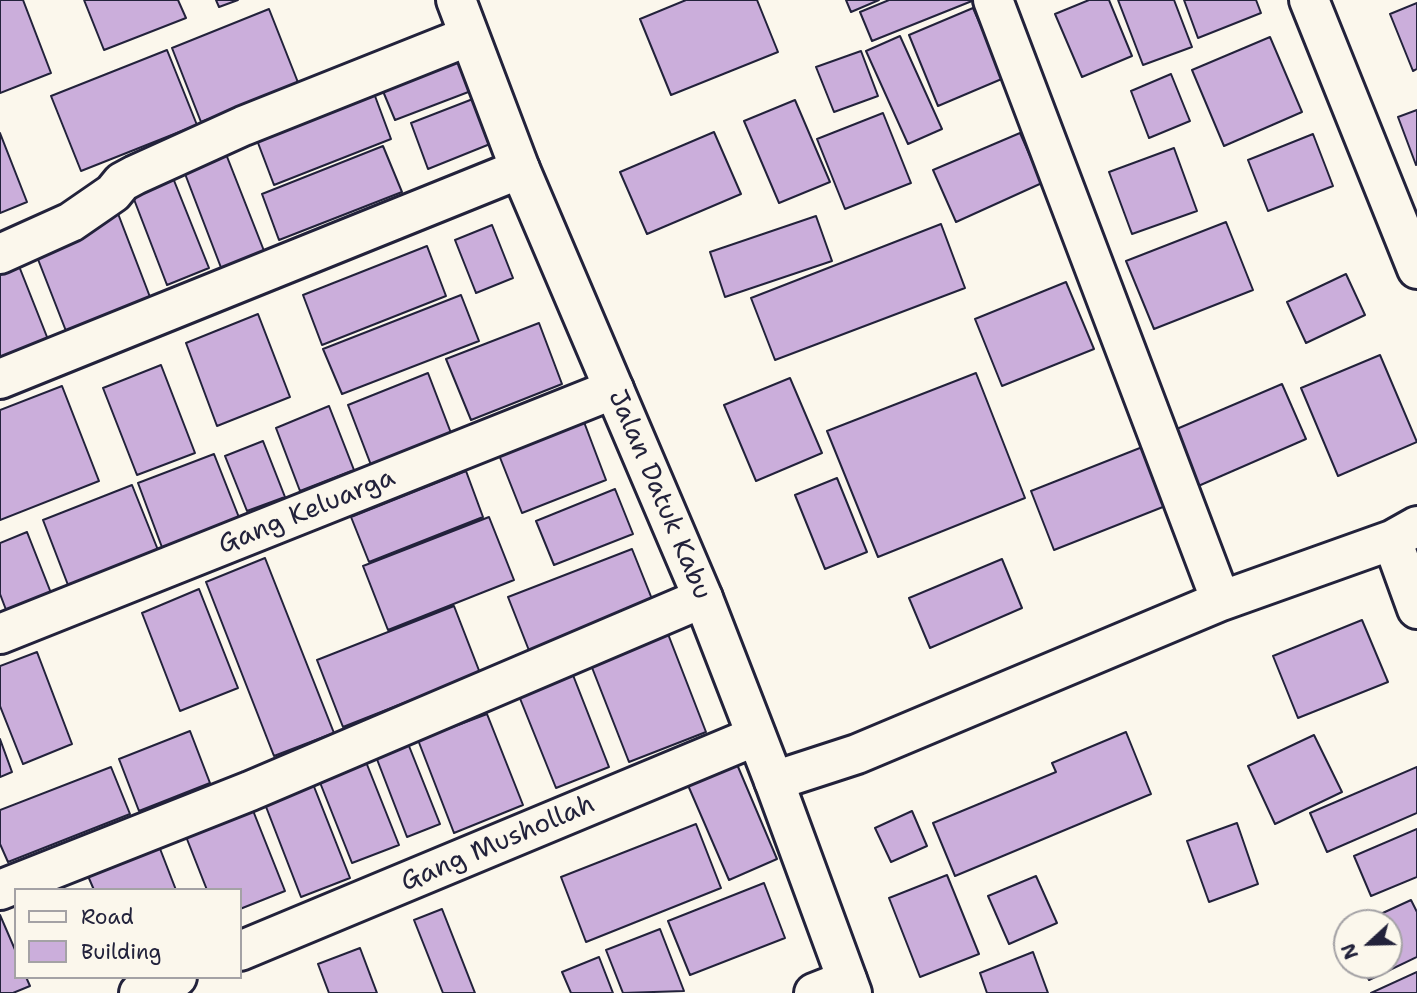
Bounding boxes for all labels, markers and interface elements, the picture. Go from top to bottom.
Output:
street label: Jalan Datuk Kabu [601,385,717,605]
street label: Gang Keluarga [214,462,400,562]
street label: Gang Mushollah [396,789,600,899]
legend [14,888,242,979]
text: Road [81,903,134,931]
north arrow [1333,909,1403,979]
text: Building [81,938,161,966]
text: N [1336,940,1364,963]

